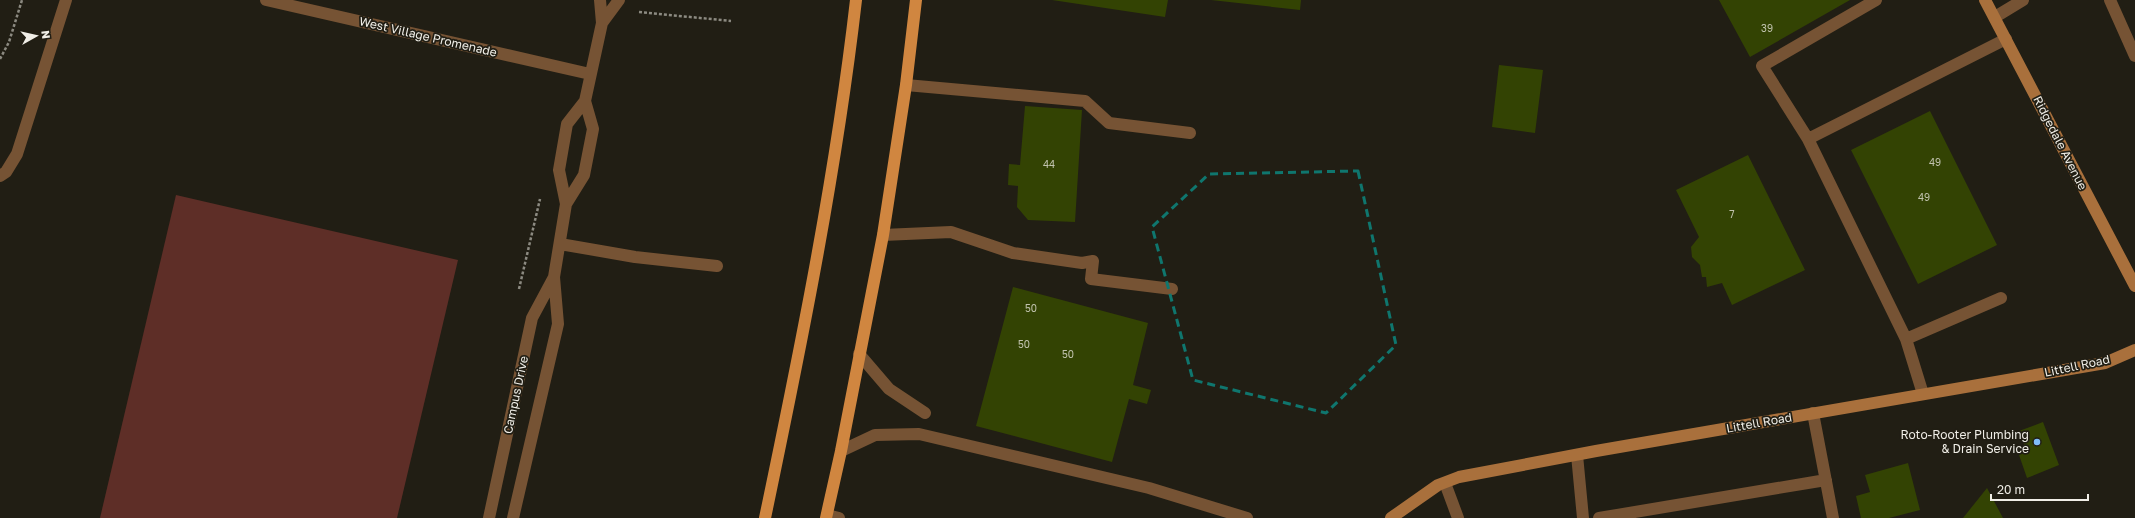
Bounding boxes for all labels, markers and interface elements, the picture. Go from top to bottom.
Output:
street label: West Village Promenade [358,13,498,60]
north arrow [16,16,56,56]
house number: 39 [1761,22,1773,34]
text: N [39,29,53,40]
street label: Ridgedale Avenue [2030,93,2091,192]
house number: 49 [1929,156,1941,168]
house number: 44 [1043,158,1055,170]
house number: 49 [1918,191,1930,203]
house number: 7 [1729,208,1735,220]
house number: 50 [1025,302,1037,314]
house number: 50 [1018,338,1030,350]
house number: 50 [1062,348,1074,360]
street label: Littell Road [2043,351,2111,380]
street label: Campus Drive [500,355,531,435]
street label: Littell Road [1725,409,1793,436]
place label: Roto-Rooter Plumbing & Drain Service [1900,427,2029,456]
marker: Roto-Rooter Plumbing & Drain Service [2032,437,2042,447]
scale bar [1991,476,2088,502]
text: 20 m [1997,482,2025,497]

